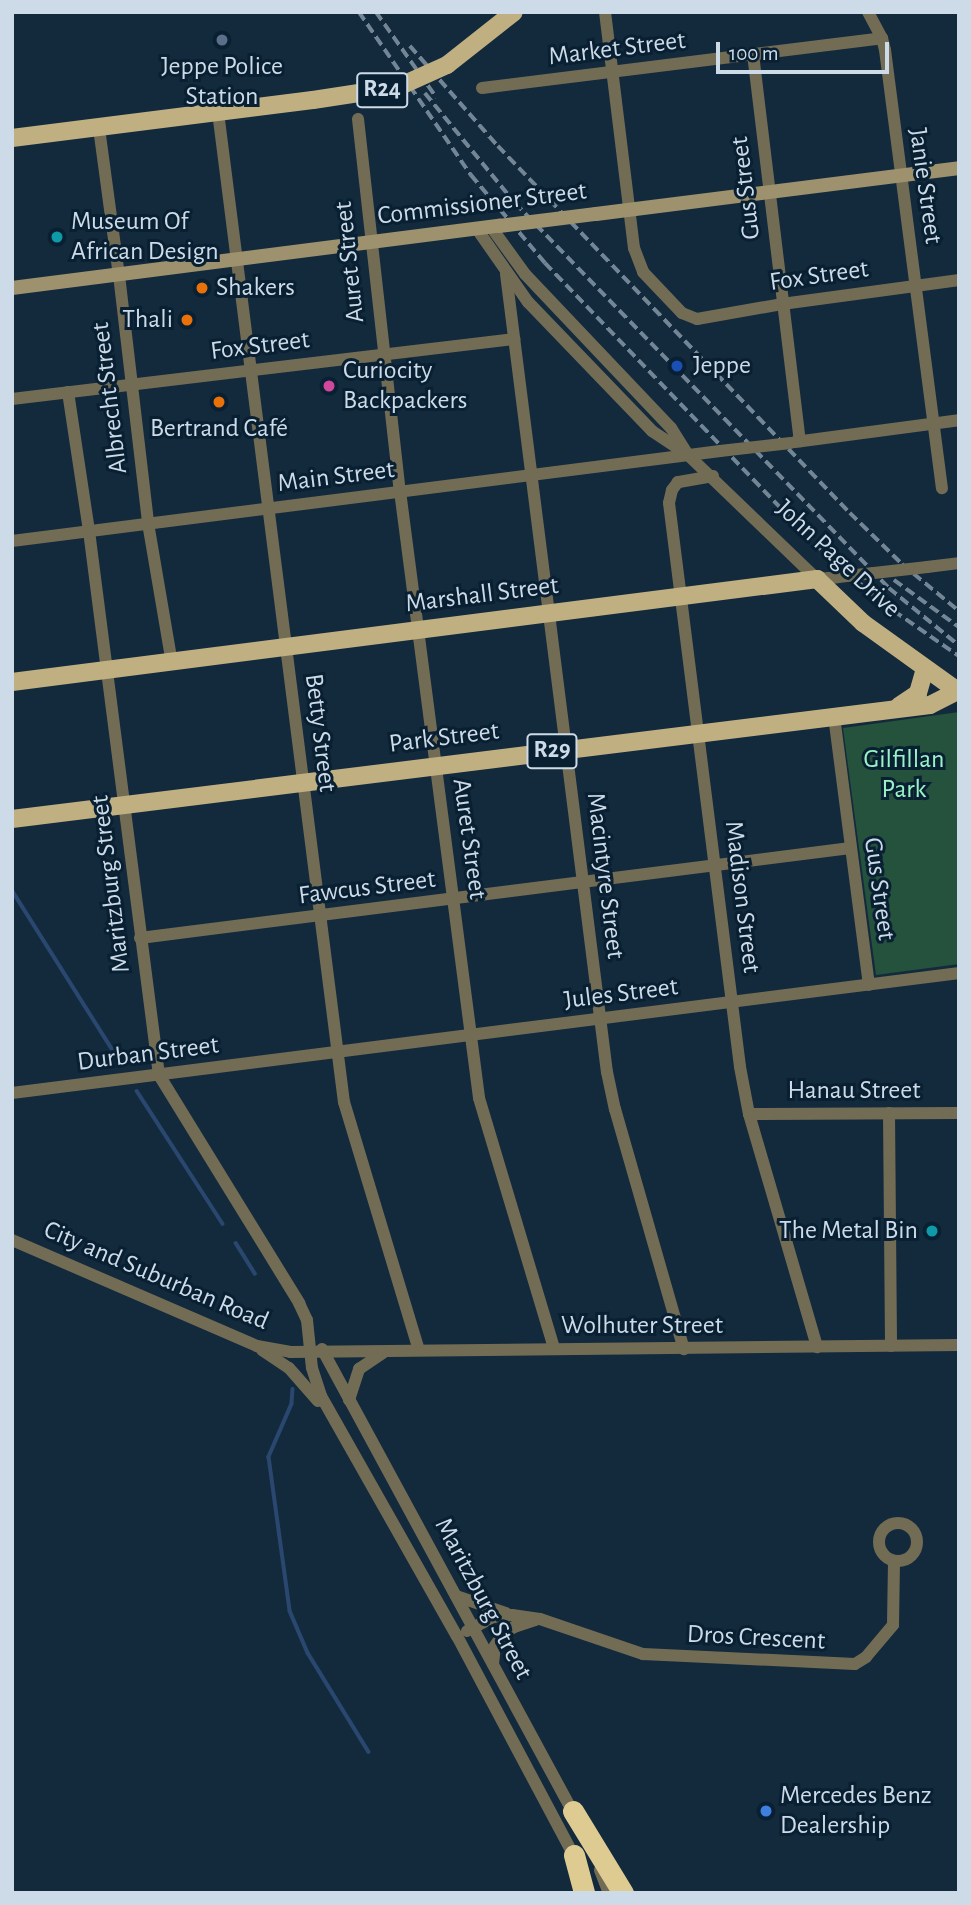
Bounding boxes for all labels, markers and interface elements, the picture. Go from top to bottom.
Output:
street label: Market Street [547,25,687,73]
scale bar [719,28,892,72]
marker: Jeppe Police Station [214,32,230,48]
text: 100 m [729,43,779,64]
place label: Jeppe Police Station [161,51,283,112]
road number: R24 [356,70,408,110]
street label: Janie Street [901,126,949,246]
street label: Gus Street [724,135,768,241]
street label: Commissioner Street [376,176,588,232]
street label: Auret Street [328,200,372,324]
place label: Museum Of African Design [71,206,219,268]
marker: Museum Of African Design [49,229,65,245]
street label: Fox Street [768,254,870,298]
place label: Shakers [216,272,295,304]
marker: Shakers [194,280,210,296]
place label: Thali [122,304,173,336]
marker: Thali [179,312,195,328]
street label: Albrecht Street [85,321,135,475]
street label: Fox Street [209,324,311,368]
place label: Jeppe [693,350,751,382]
place label: Curiocity Backpackers [343,355,467,416]
marker: Jeppe [667,356,687,376]
marker: Curiocity Backpackers [321,378,337,394]
marker: Bertrand Café [211,394,227,410]
place label: Bertrand Café [150,413,288,445]
street label: Main Street [276,454,396,500]
street label: John Page Drive [769,493,907,625]
street label: Marshall Street [404,570,560,620]
street label: Betty Street [297,672,343,794]
street label: Park Street [387,716,501,760]
road number: R29 [526,730,578,772]
park label: Gilfillan Park [864,744,944,806]
street label: Auret Street [445,777,493,901]
street label: Macintyre Street [579,791,631,961]
street label: Maritzburg Street [85,793,137,975]
street label: Madison Street [717,819,767,975]
street label: Gus Street [856,836,902,942]
street label: Fawcus Street [297,864,437,912]
street label: Jules Street [562,972,680,1016]
street label: Durban Street [76,1030,220,1078]
street label: Hanau Street [787,1075,921,1107]
street label: City and Suburban Road [39,1215,273,1337]
place label: The Metal Bin [779,1215,918,1247]
marker: The Metal Bin [924,1223,940,1239]
street label: Wolhuter Street [561,1310,723,1342]
street label: Maritzburg Street [427,1513,539,1685]
street label: Dros Crescent [686,1619,826,1657]
place label: Mercedes Benz Dealership [780,1780,932,1842]
marker: Mercedes Benz Dealership [758,1803,774,1819]

